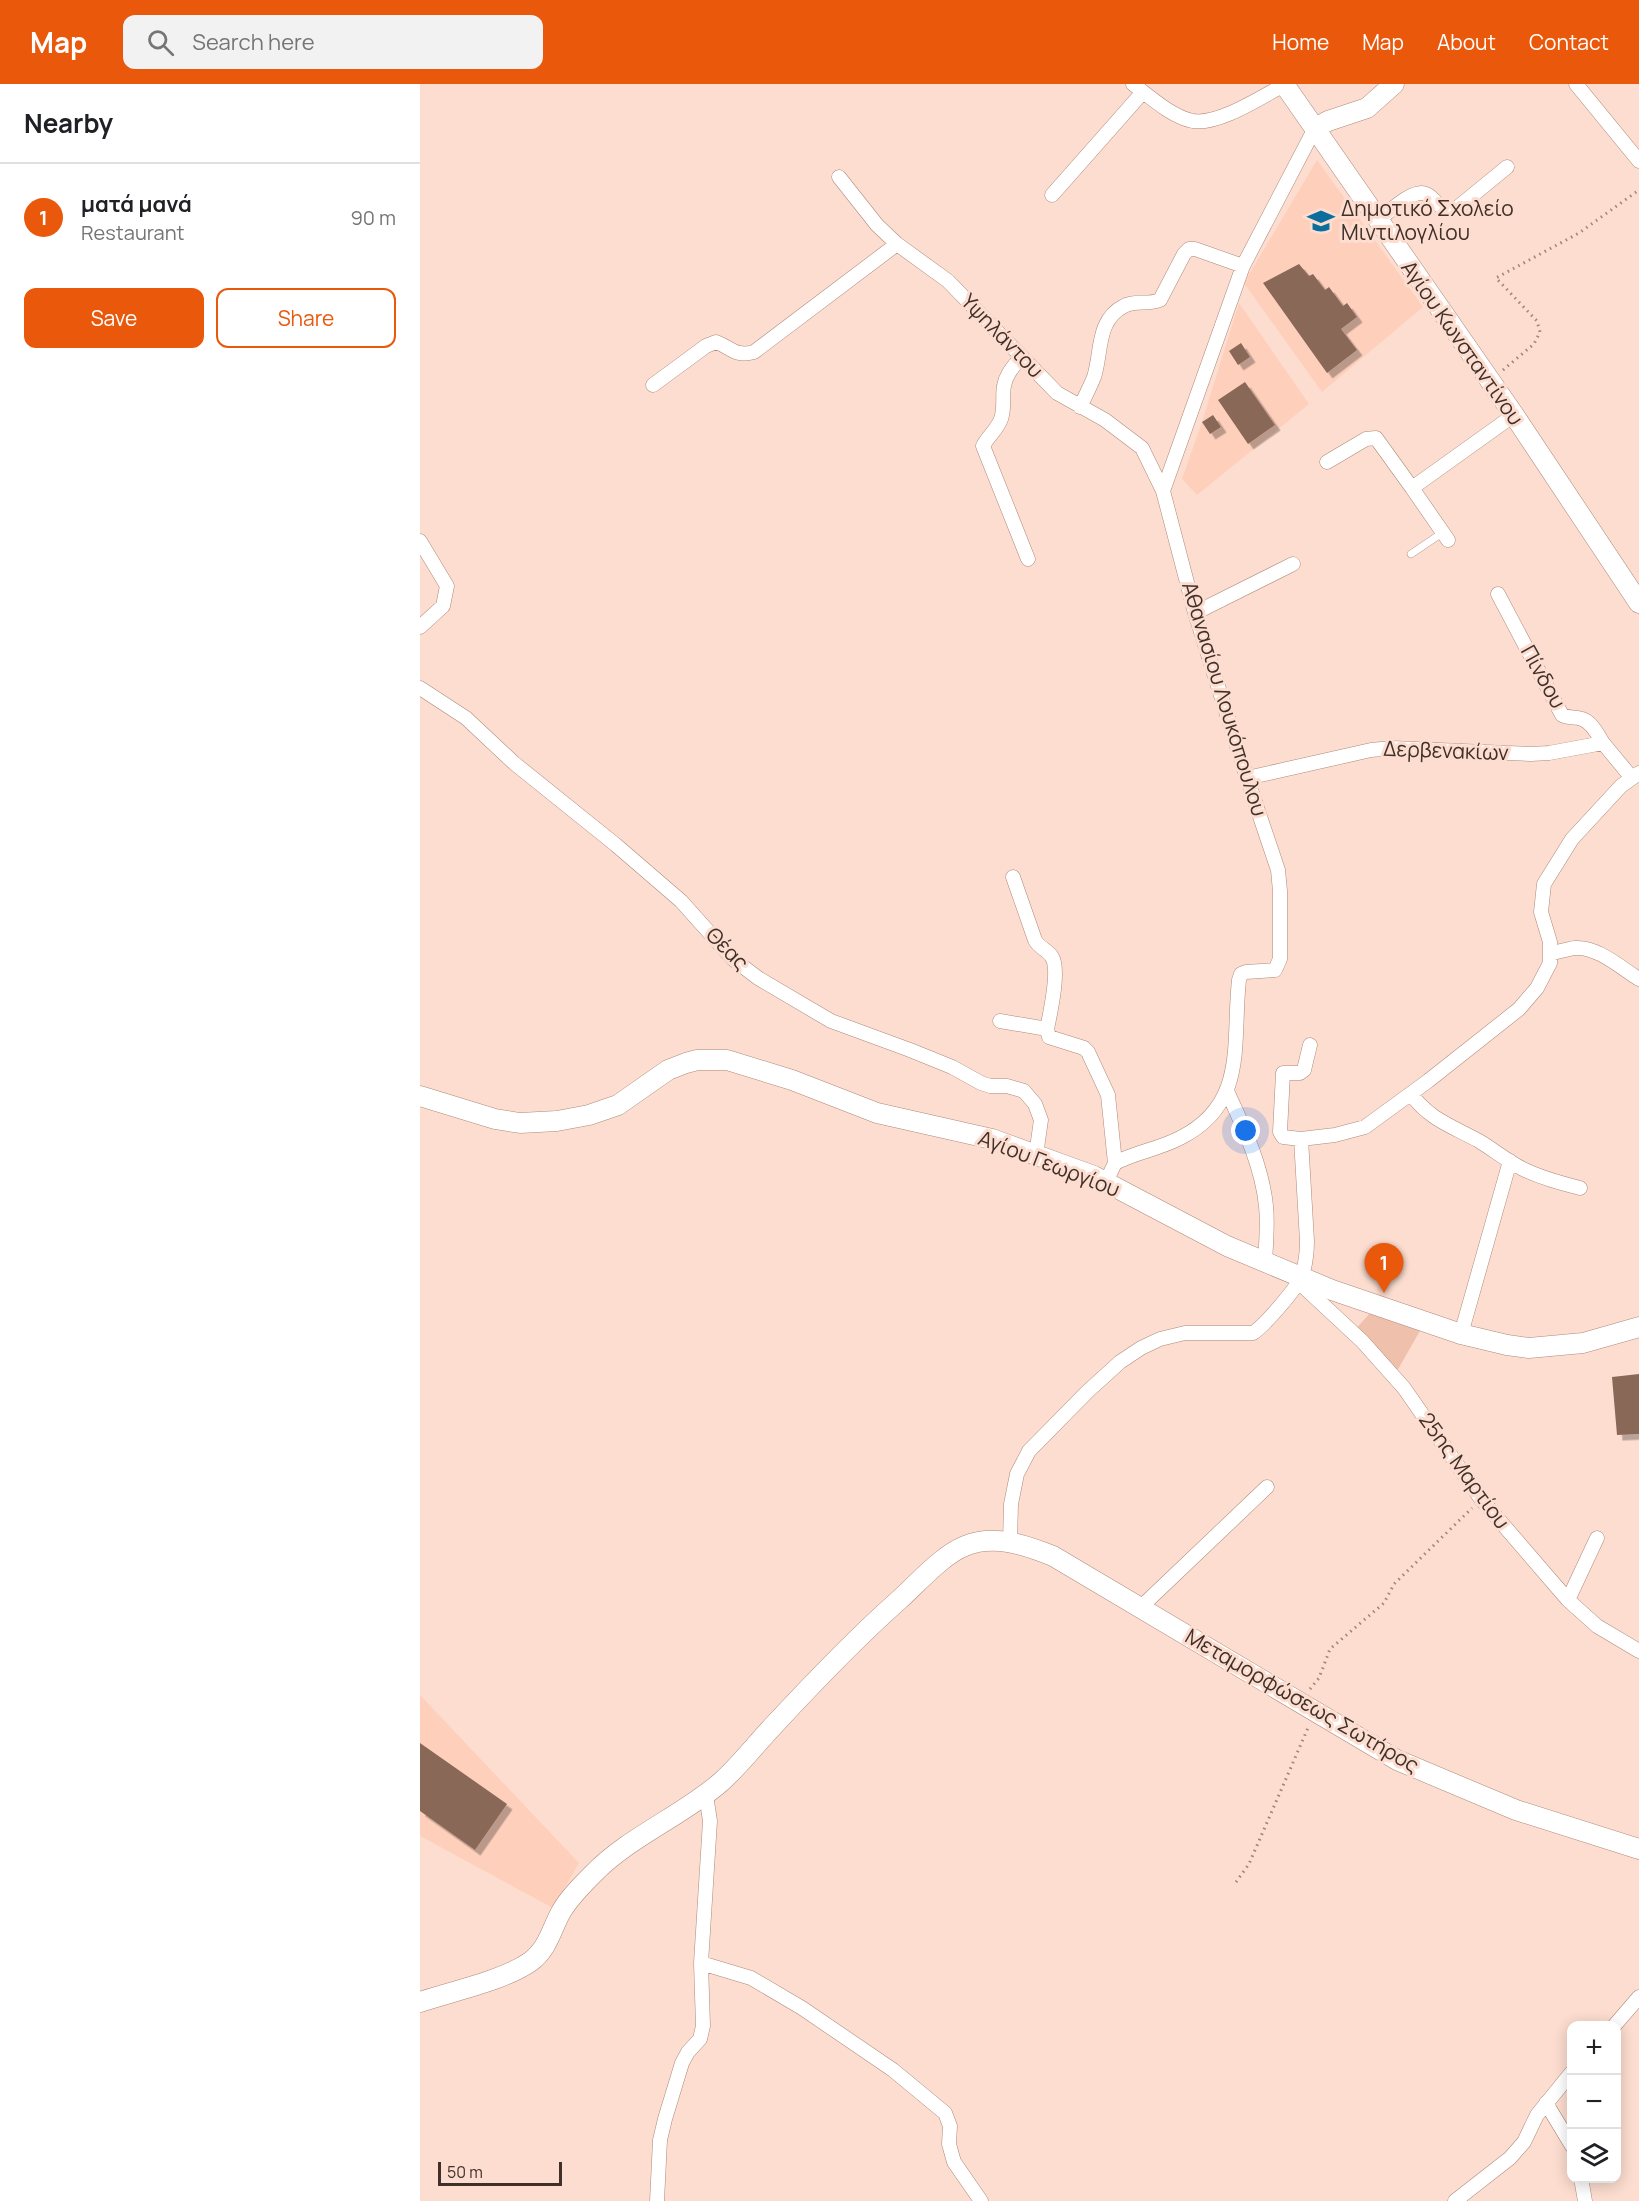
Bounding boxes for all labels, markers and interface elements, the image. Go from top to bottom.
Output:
search box [123,15,543,69]
text: Map [30,23,87,61]
icon: search [144,26,177,59]
text: Search here [192,27,315,57]
text: Home [1272,28,1329,56]
text: Map [1362,28,1404,56]
text: About [1437,28,1496,56]
text: Contact [1529,28,1609,56]
text: Nearby [24,105,113,141]
text: ματά μανά [81,189,192,219]
place label: Δημοτικό Σχολείο Μιντιλογλίου [1341,194,1514,246]
text: 1 [39,204,48,231]
text: 90 m [350,204,396,231]
school or university icon: Δημοτικό Σχολείο Μιντιλογλίου [1306,206,1336,236]
text: Restaurant [81,219,185,246]
street label: Αγίου Κωνσταντίνου [1395,255,1530,430]
street label: Υψηλάντου [956,287,1050,383]
button: Save [24,288,204,348]
button: Share [216,288,396,348]
street label: Αθανασίου Λουκόπουλου [1176,578,1274,819]
street label: Πίνδου [1515,640,1573,713]
street label: Δερβενακίων [1383,734,1510,766]
street label: Θέας [700,921,755,976]
your location [1231,1116,1260,1145]
street label: Αγίου Γεωργίου [975,1123,1124,1203]
pin: 1 [1364,1244,1404,1293]
street label: 25ης Μαρτίου [1413,1407,1517,1534]
street label: Μεταμορφώσεως Σωτήρος [1180,1622,1425,1779]
map controls [1567,2021,1621,2183]
button: + [1567,2021,1621,2075]
button: − [1567,2075,1621,2129]
button: layers [1567,2129,1621,2183]
scale bar [438,2159,562,2186]
text: 50 m [447,2161,483,2183]

